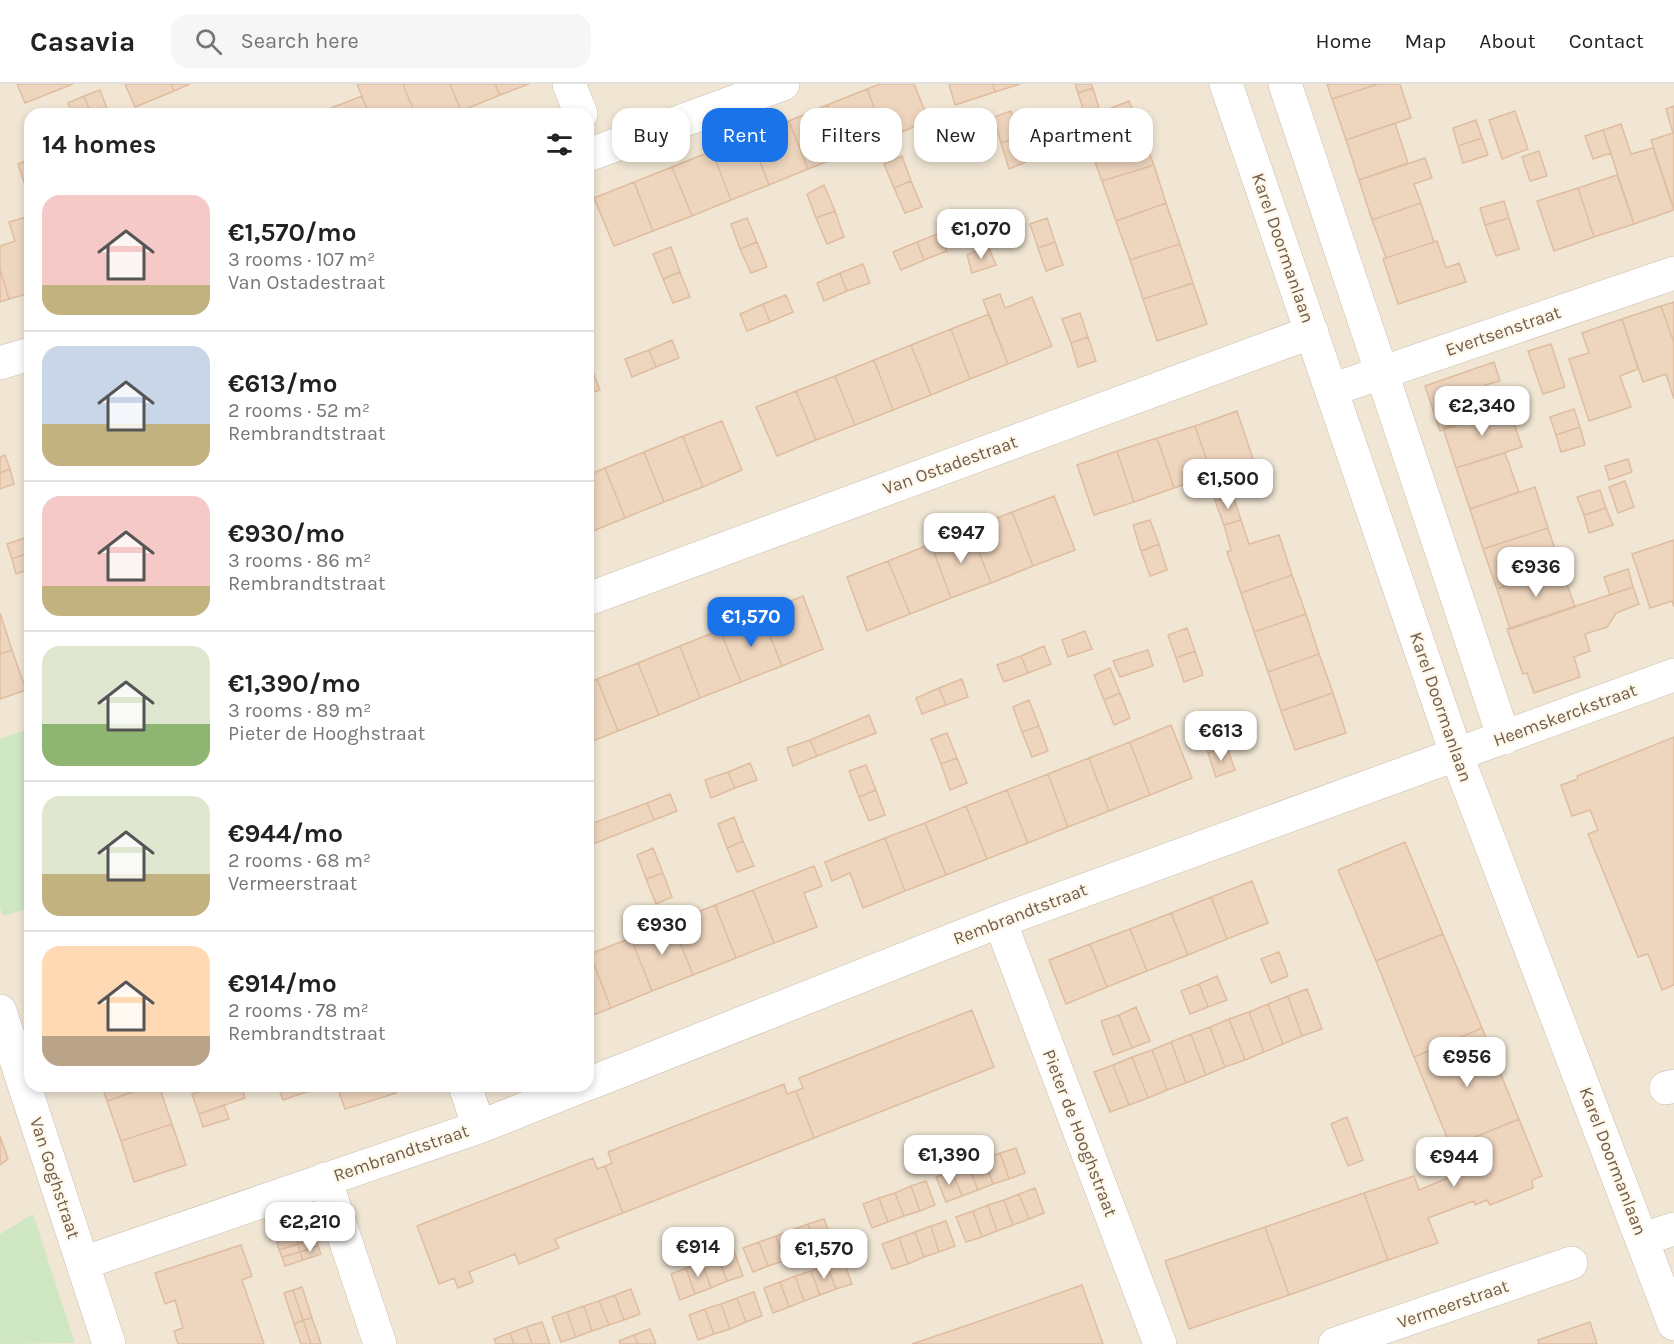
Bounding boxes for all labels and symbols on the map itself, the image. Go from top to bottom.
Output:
street label: Karel Doormanlaan [1247,170,1319,326]
pin: €1,070 [932,209,1030,260]
street label: Evertsenstraat [1442,301,1564,361]
pin: €2,340 [1433,386,1531,437]
street label: Van Ostadestraat [880,430,1020,500]
pin: €1,500 [1179,459,1277,510]
pin: €947 [925,513,997,564]
pin: €936 [1500,547,1572,598]
pin: €1,570 [702,597,800,648]
street label: Karel Doormanlaan [1405,629,1477,785]
street label: Heemskerckstraat [1490,679,1640,751]
pin: €613 [1185,711,1257,762]
street label: Rembrandtstraat [950,878,1090,950]
pin: €930 [626,905,698,956]
pin: €956 [1431,1037,1503,1088]
street label: Pieter de Hooghstraat [1038,1046,1122,1220]
street label: Karel Doormanlaan [1575,1084,1651,1238]
street label: Van Goghstraat [25,1115,85,1242]
street label: Rembrandtstraat [330,1119,472,1186]
pin: €1,390 [900,1135,998,1186]
pin: €944 [1418,1137,1490,1188]
pin: €2,210 [261,1202,359,1253]
pin: €914 [662,1227,734,1278]
pin: €1,570 [775,1229,873,1280]
street label: Vermeerstraat [1394,1275,1512,1333]

